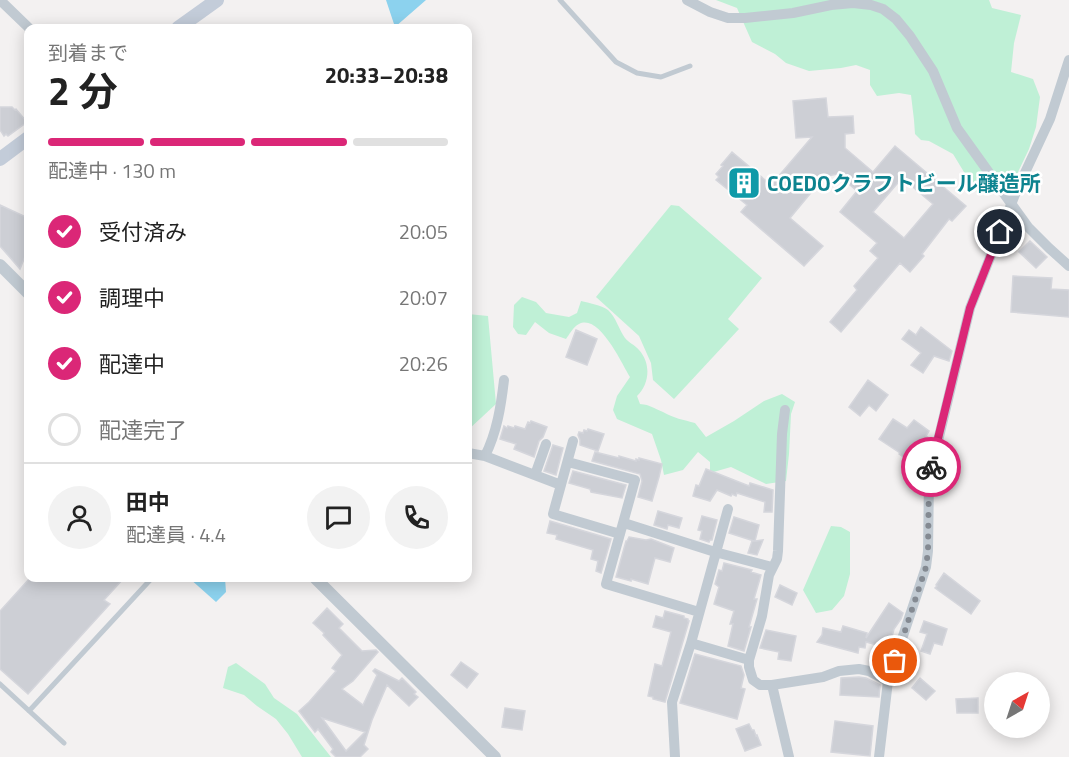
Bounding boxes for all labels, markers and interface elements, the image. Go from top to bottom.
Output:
text: 到着まで [48,37,128,68]
text: 20:33–20:38 [325,58,448,92]
text: 2 分 [48,61,117,120]
text: 配達中 · 130 m [48,155,176,186]
building icon: COEDOクラフトビール醸造所 [726,165,762,201]
place label: COEDOクラフトビール醸造所 [767,167,1041,199]
pin [974,206,1025,257]
icon: check [48,215,81,248]
text: 受付済み [99,215,187,249]
icon: home [983,215,1016,248]
text: 20:05 [399,216,448,247]
icon: check [48,281,81,314]
text: 調理中 [99,281,165,315]
text: 20:07 [399,282,448,313]
icon: check [48,347,81,380]
text: 配達中 [99,347,165,381]
text: 20:26 [399,348,448,379]
text: 配達完了 [99,413,187,447]
courier [901,437,961,497]
icon: bike [915,451,948,484]
text: 田中 [126,485,170,519]
button: person [48,486,111,549]
button: chat [307,486,370,549]
button: phone [385,486,448,549]
text: 配達員 · 4.4 [126,519,226,550]
pin [869,635,920,686]
icon: bag [878,644,911,677]
north arrow [984,672,1050,738]
map controls [984,672,1050,738]

